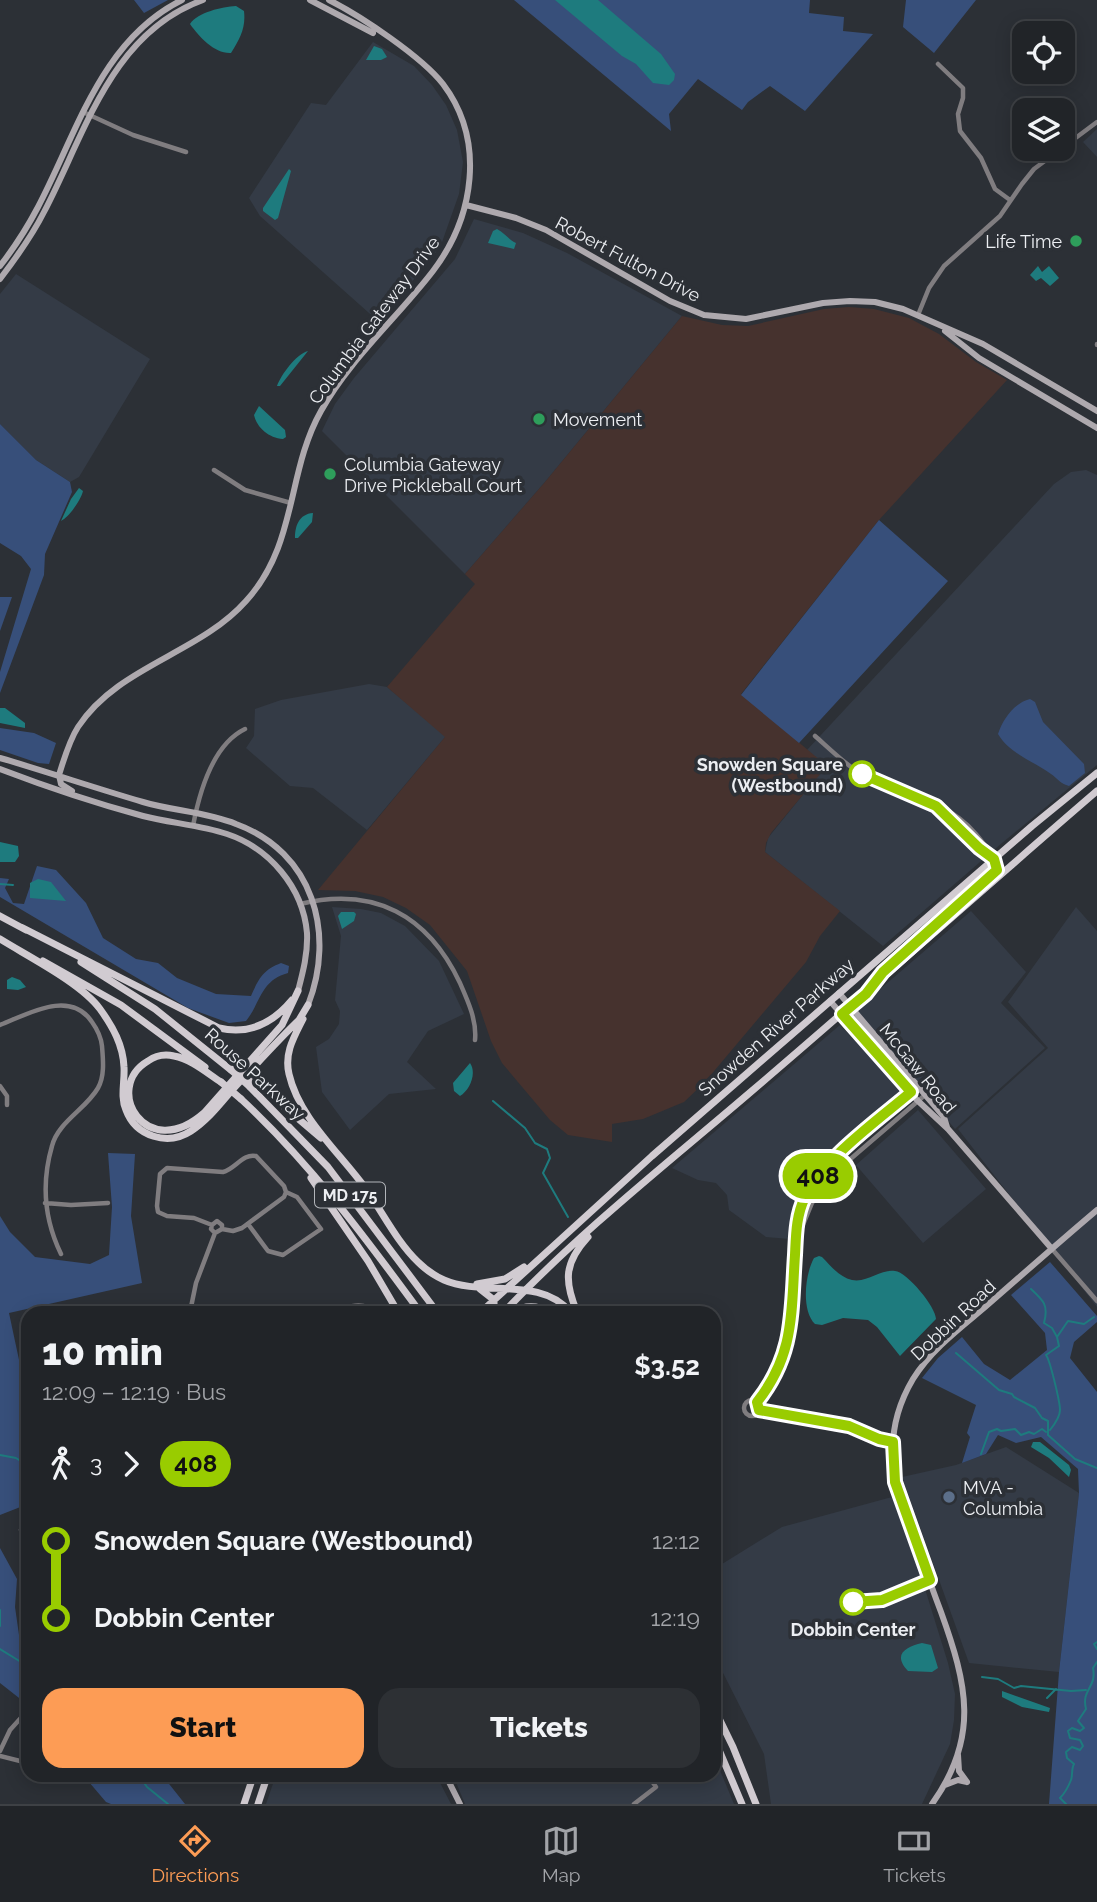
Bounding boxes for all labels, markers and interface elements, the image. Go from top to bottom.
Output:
map controls [1012,21,1075,161]
button: locate [1012,21,1075,84]
button: layers [1012,98,1075,161]
street label: Robert Fulton Drive [552,212,704,306]
place label: Life Time [985,231,1062,252]
street label: Columbia Gateway Drive [304,232,444,408]
marker: Life Time [1068,233,1084,249]
place label: Movement [553,409,642,430]
marker: Movement [531,411,547,427]
place label: Columbia Gateway Drive Pickleball Court [344,454,522,496]
marker: Columbia Gateway Drive Pickleball Court [322,466,338,482]
place label: Snowden Square (Westbound) [697,754,843,796]
marker: Snowden Square (Westbound) [849,761,875,787]
street label: Snowden River Parkway [694,954,858,1100]
street label: McGaw Road [875,1019,961,1117]
street label: Rouse Parkway [201,1024,309,1125]
line badge: 408 [778,1153,858,1199]
text: 408 [797,1161,839,1190]
road number: MD 175 [315,1182,385,1208]
street label: Dobbin Road [906,1275,1000,1365]
text: 10 min [42,1329,163,1374]
text: $3.52 [634,1351,700,1381]
text: 12:09 – 12:19 · Bus [42,1378,226,1405]
icon: walk [42,1445,80,1483]
icon: forward [112,1445,150,1483]
text: 408 [174,1449,217,1478]
text: 3 [90,1450,102,1477]
place label: MVA - Columbia [963,1477,1043,1519]
marker: MVA - Columbia [941,1489,957,1505]
text: Snowden Square (Westbound) [94,1526,473,1556]
text: 12:12 [652,1527,700,1554]
marker: Dobbin Center [840,1589,866,1615]
text: Dobbin Center [94,1603,274,1633]
text: 12:19 [651,1604,700,1631]
place label: Dobbin Center [791,1619,915,1640]
button: Start [42,1688,364,1768]
button: Tickets [378,1688,700,1768]
tab: Directions [151,1822,239,1886]
tab: Map [542,1822,581,1886]
tab: Tickets [883,1822,946,1886]

